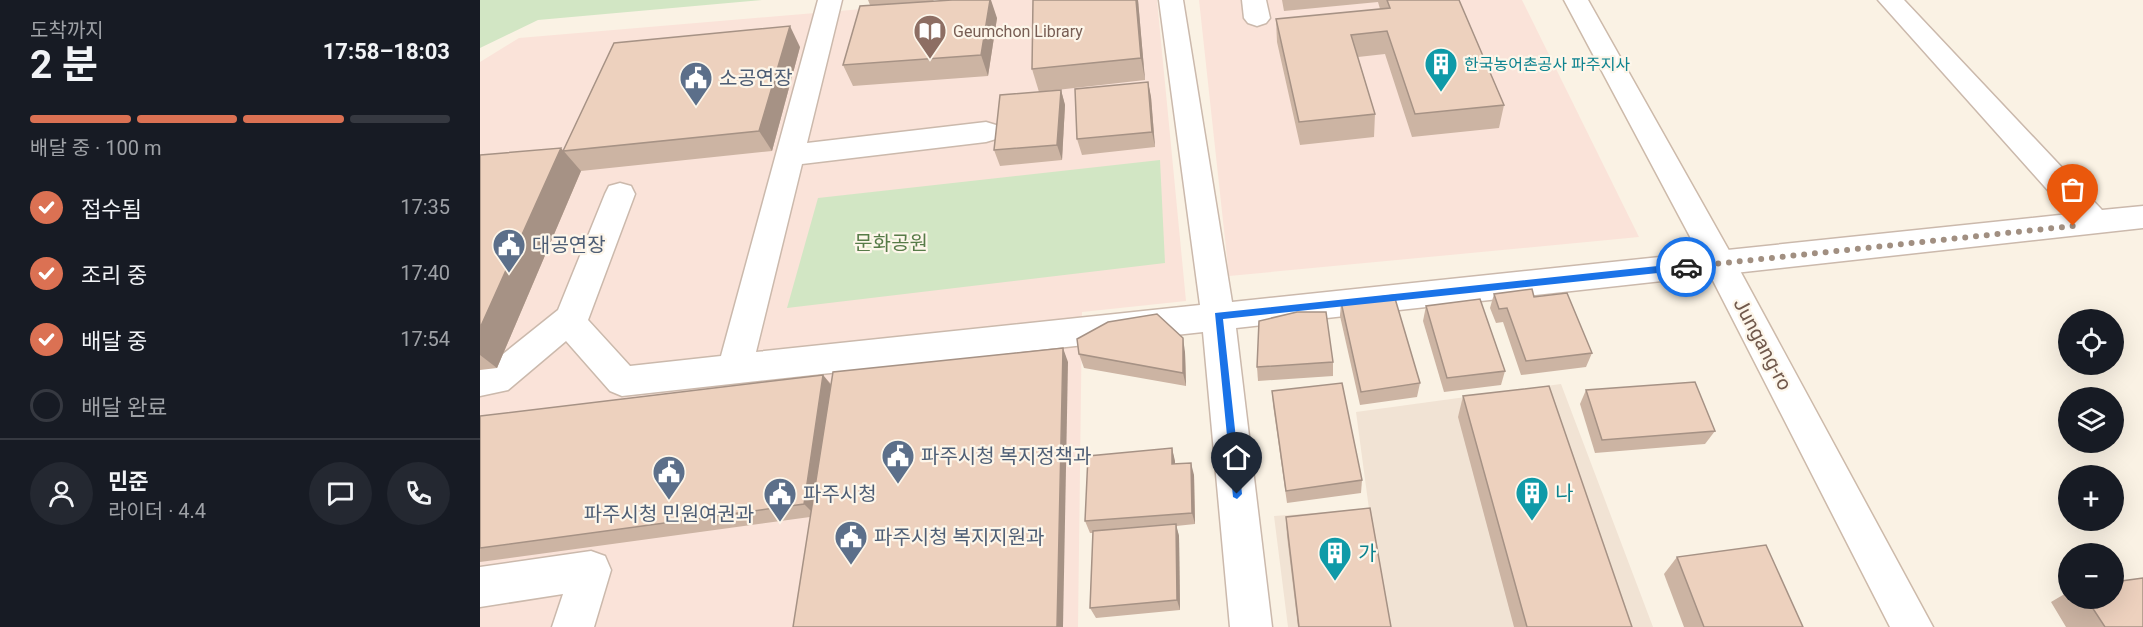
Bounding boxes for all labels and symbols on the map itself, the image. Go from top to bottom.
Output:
library icon: Geumchon Library [912,13,948,60]
place label: Geumchon Library [953,22,1083,41]
building icon: 한국농어촌공사 파주지사 [1423,46,1459,93]
place label: 한국농어촌공사 파주지사 [1464,55,1630,74]
public building icon: 소공연장 [678,60,714,107]
place label: 소공연장 [719,66,793,90]
pin [2047,164,2098,226]
public building icon: 대공연장 [491,227,527,274]
park label: 문화공원 [854,231,928,255]
place label: 대공연장 [532,233,606,257]
courier [1656,237,1716,297]
street label: Jungang-ro [1729,294,1797,394]
pin [1211,432,1262,494]
public building icon: 파주시청 복지정책과 [880,438,916,485]
place label: 파주시청 복지정책과 [921,444,1092,468]
public building icon: 파주시청 민원여권과 [651,454,687,501]
building icon: 나 [1514,475,1550,522]
public building icon: 파주시청 [762,476,798,523]
place label: 나 [1555,481,1573,505]
place label: 파주시청 [803,482,877,506]
place label: 파주시청 민원여권과 [584,502,754,526]
public building icon: 파주시청 복지지원과 [833,519,869,566]
place label: 파주시청 복지지원과 [874,525,1045,549]
building icon: 가 [1317,535,1353,582]
place label: 가 [1358,541,1376,565]

